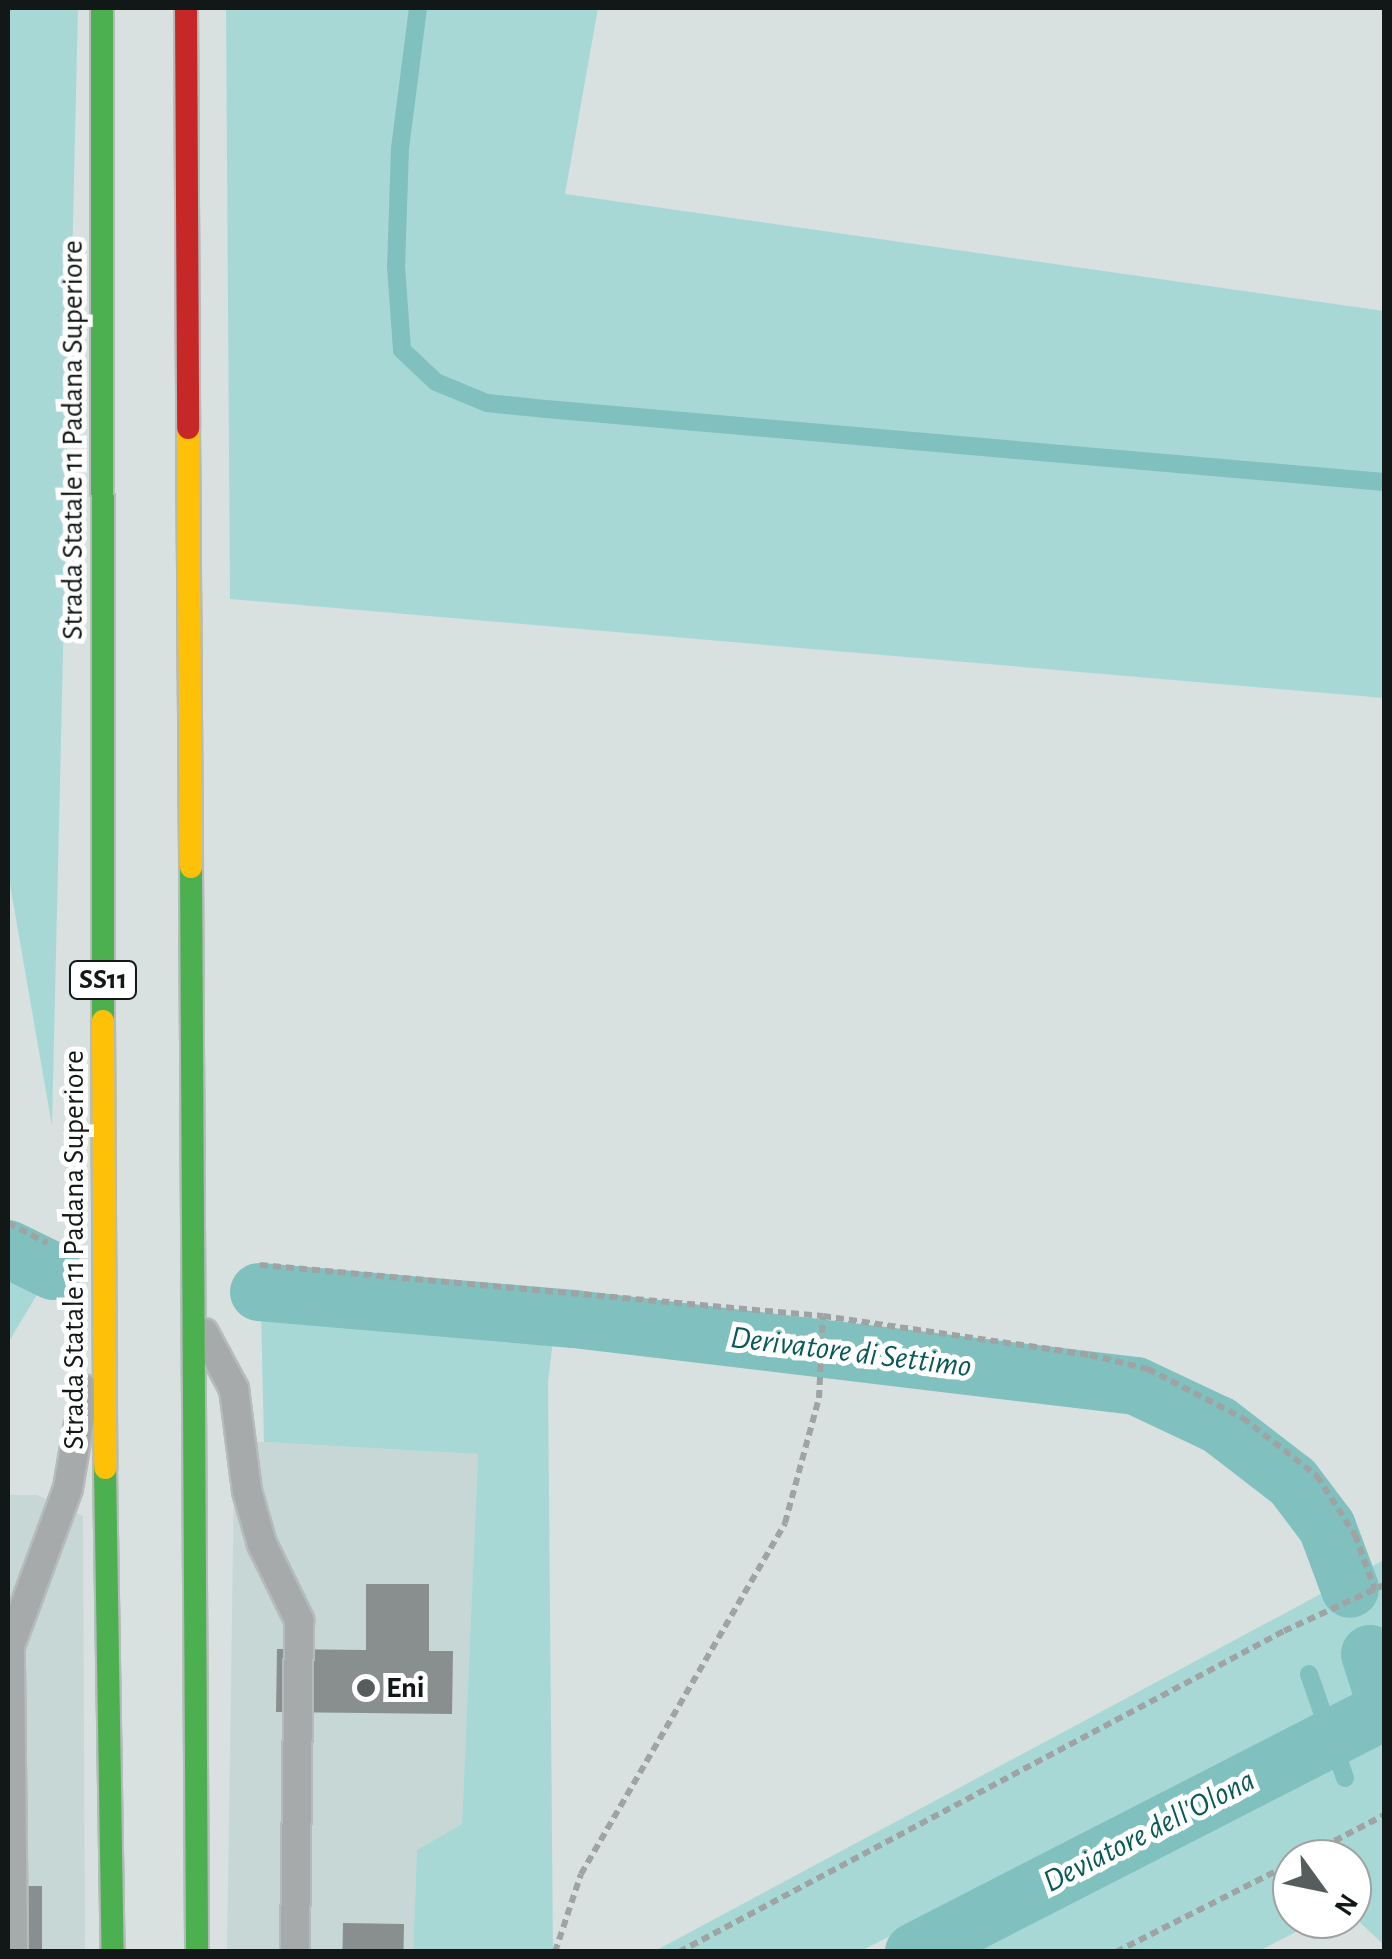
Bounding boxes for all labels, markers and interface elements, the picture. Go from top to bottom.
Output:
street label: Strada Statale 11 Padana Superiore [55,240,91,640]
road number: SS11 [68,957,138,1003]
street label: Strada Statale 11 Padana Superiore [56,1050,92,1450]
water label: Derivatore di Settimo [728,1318,974,1386]
place label: Eni [386,1670,425,1706]
marker: Eni [355,1677,377,1699]
water label: Deviatore dell'Olona [1037,1761,1261,1901]
north arrow [1272,1839,1372,1939]
text: N [1328,1888,1363,1920]

